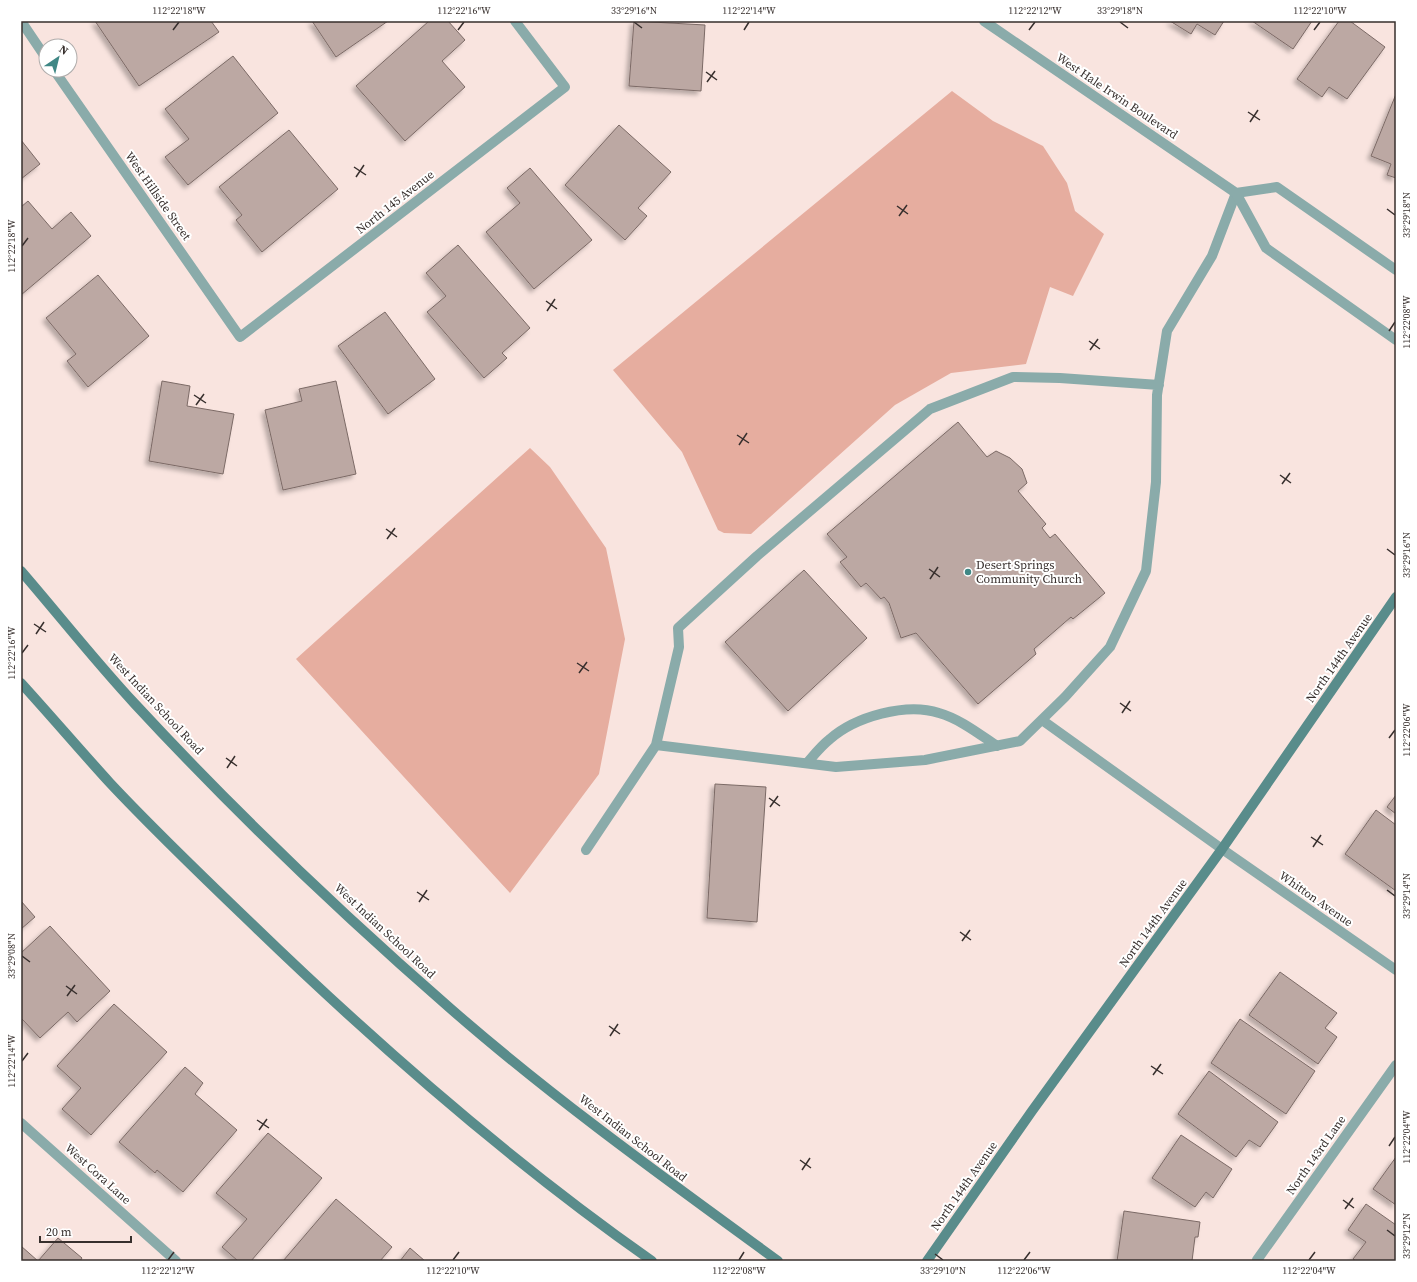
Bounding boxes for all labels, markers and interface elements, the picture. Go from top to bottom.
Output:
text: 112°22'18"W [152,4,206,17]
text: 112°22'16"W [437,4,491,17]
text: 33°29'16"N [611,4,657,17]
text: 112°22'14"W [722,4,776,17]
text: 112°22'12"W [1008,4,1062,17]
text: 33°29'18"N [1097,4,1143,17]
text: 112°22'10"W [1293,4,1347,17]
north arrow [38,38,78,78]
text: N [56,42,71,59]
street label: West Hale Irwin Boulevard [1053,49,1181,143]
street label: West Hillside Street [121,149,195,243]
street label: North 145 Avenue [353,167,437,237]
text: 33°29'18"N [1400,192,1413,238]
text: 112°22'18"W [5,219,18,273]
text: 112°22'08"W [1400,295,1413,349]
text: 33°29'16"N [1400,532,1413,578]
place label: Desert Springs Community Church [976,557,1082,587]
marker: Desert Springs Community Church [963,567,973,577]
street label: North 144th Avenue [1302,610,1376,706]
text: 112°22'16"W [5,626,18,680]
street label: West Indian School Road [105,650,207,758]
text: 112°22'06"W [1400,703,1413,757]
street label: Whitton Avenue [1276,868,1356,930]
text: 33°29'14"N [1400,873,1413,919]
street label: North 144th Avenue [1115,876,1191,970]
street label: West Indian School Road [331,880,439,982]
text: 33°29'08"N [5,933,18,979]
text: 112°22'14"W [5,1034,18,1088]
street label: West Indian School Road [576,1091,690,1185]
text: 112°22'04"W [1400,1110,1413,1164]
street label: North 143rd Lane [1283,1112,1349,1198]
street label: North 144th Avenue [927,1138,1001,1234]
street label: West Cora Lane [62,1140,134,1208]
text: 33°29'12"N [1400,1213,1413,1259]
scale bar [40,1218,131,1244]
text: 20 m [46,1224,72,1240]
text: 112°22'12"W [141,1264,195,1277]
text: 112°22'10"W [426,1264,480,1277]
text: 112°22'08"W [712,1264,766,1277]
text: 33°29'10"N [920,1264,966,1277]
text: 112°22'06"W [997,1264,1051,1277]
text: 112°22'04"W [1282,1264,1336,1277]

